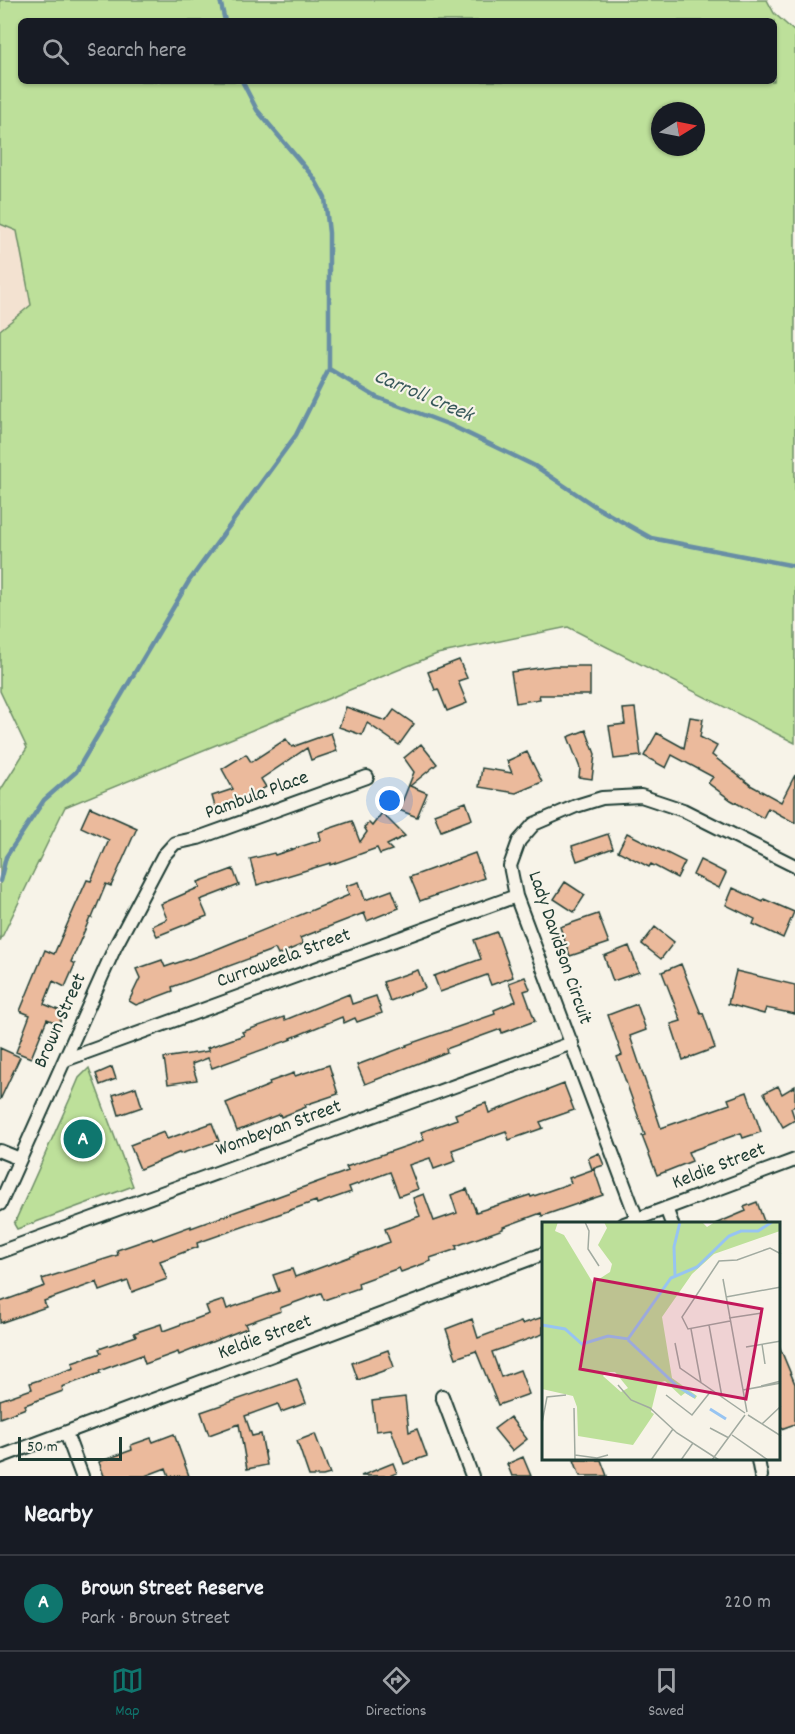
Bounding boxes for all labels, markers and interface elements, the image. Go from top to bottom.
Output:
search box [18,18,777,84]
icon: search [39,35,72,68]
text: Search here [87,36,186,67]
north arrow [651,102,705,156]
water label: Carroll Creek [369,363,479,432]
street label: Pambula Place [201,764,313,828]
your location [375,786,404,815]
street label: Lady Davidson Circuit [520,868,598,1028]
street label: Curraweela Street [213,922,355,996]
street label: Brown Street [28,969,94,1073]
street label: Wombeyan Street [212,1093,346,1165]
pin: A [64,1116,103,1162]
street label: Keldie Street [668,1136,770,1198]
inset map [542,1222,780,1461]
street label: Keldie Street [214,1308,316,1368]
scale bar [18,1434,122,1462]
text: 50 m [27,1436,58,1459]
text: Nearby [24,1497,92,1534]
text: Brown Street Reserve [81,1574,264,1605]
text: A [38,1589,49,1617]
text: 220 m [724,1589,771,1617]
text: Park · Brown Street [81,1605,230,1633]
tab: Map [111,1664,144,1723]
tab: Directions [366,1664,426,1723]
tab: Saved [648,1664,684,1723]

